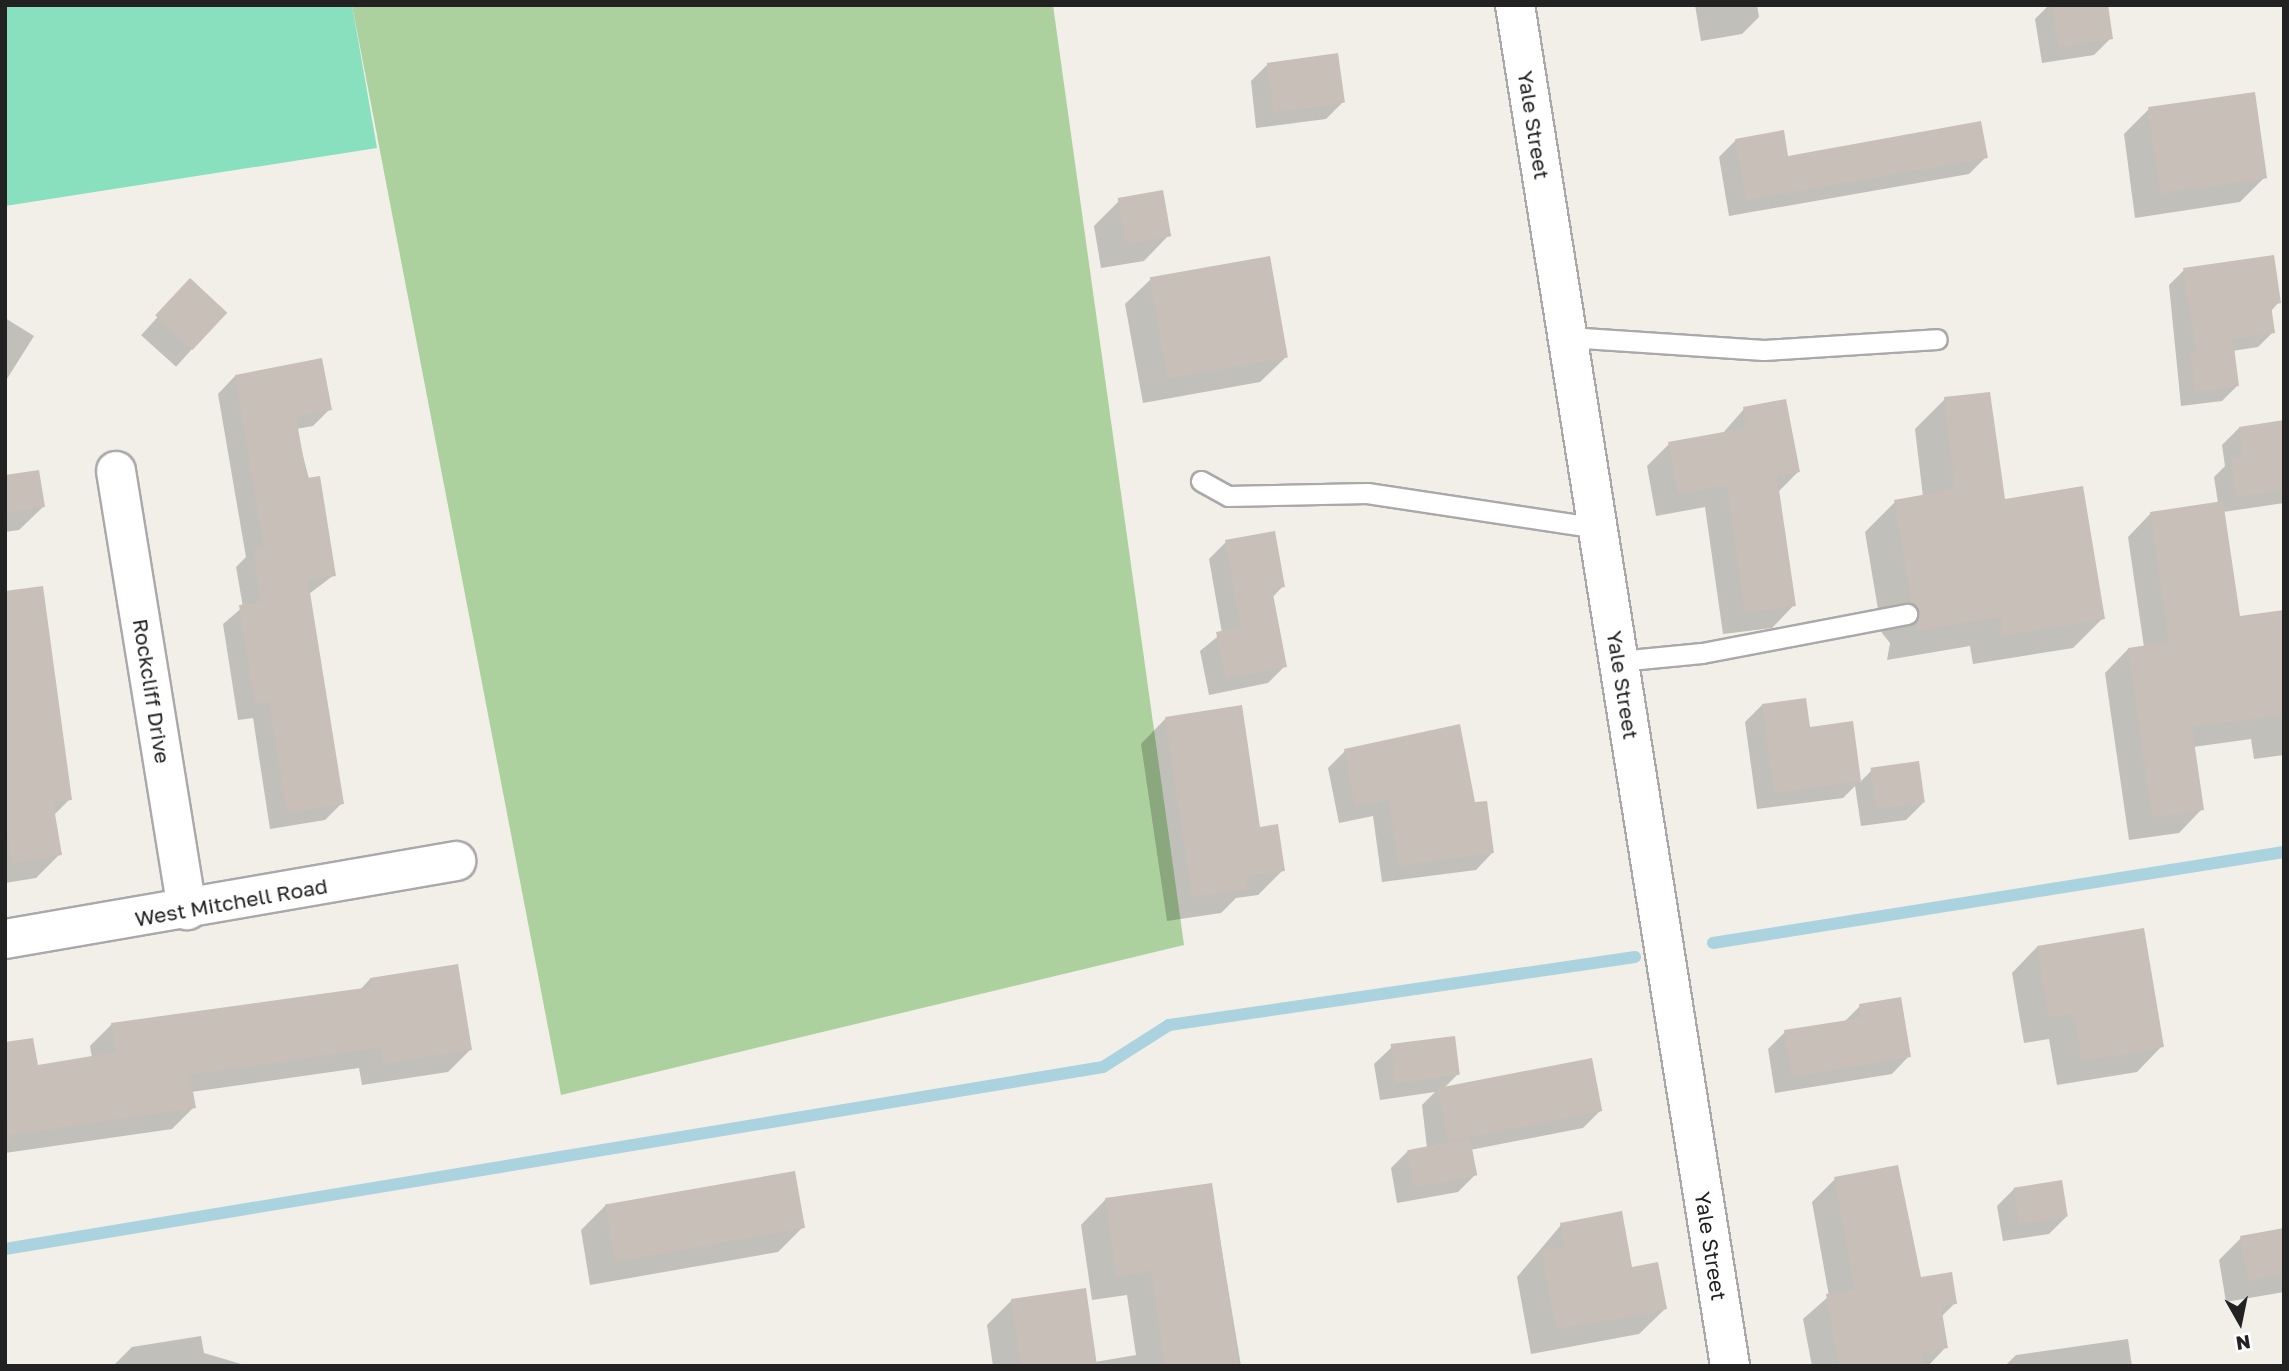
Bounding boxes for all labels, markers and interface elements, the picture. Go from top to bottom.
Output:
street label: Yale Street [1513,69,1555,181]
street label: Rockcliff Drive [128,617,176,765]
street label: Yale Street [1602,629,1644,741]
street label: West Mitchell Road [133,873,329,931]
street label: Yale Street [1690,1190,1732,1302]
north arrow [2205,1287,2275,1357]
text: N [2234,1331,2252,1356]

